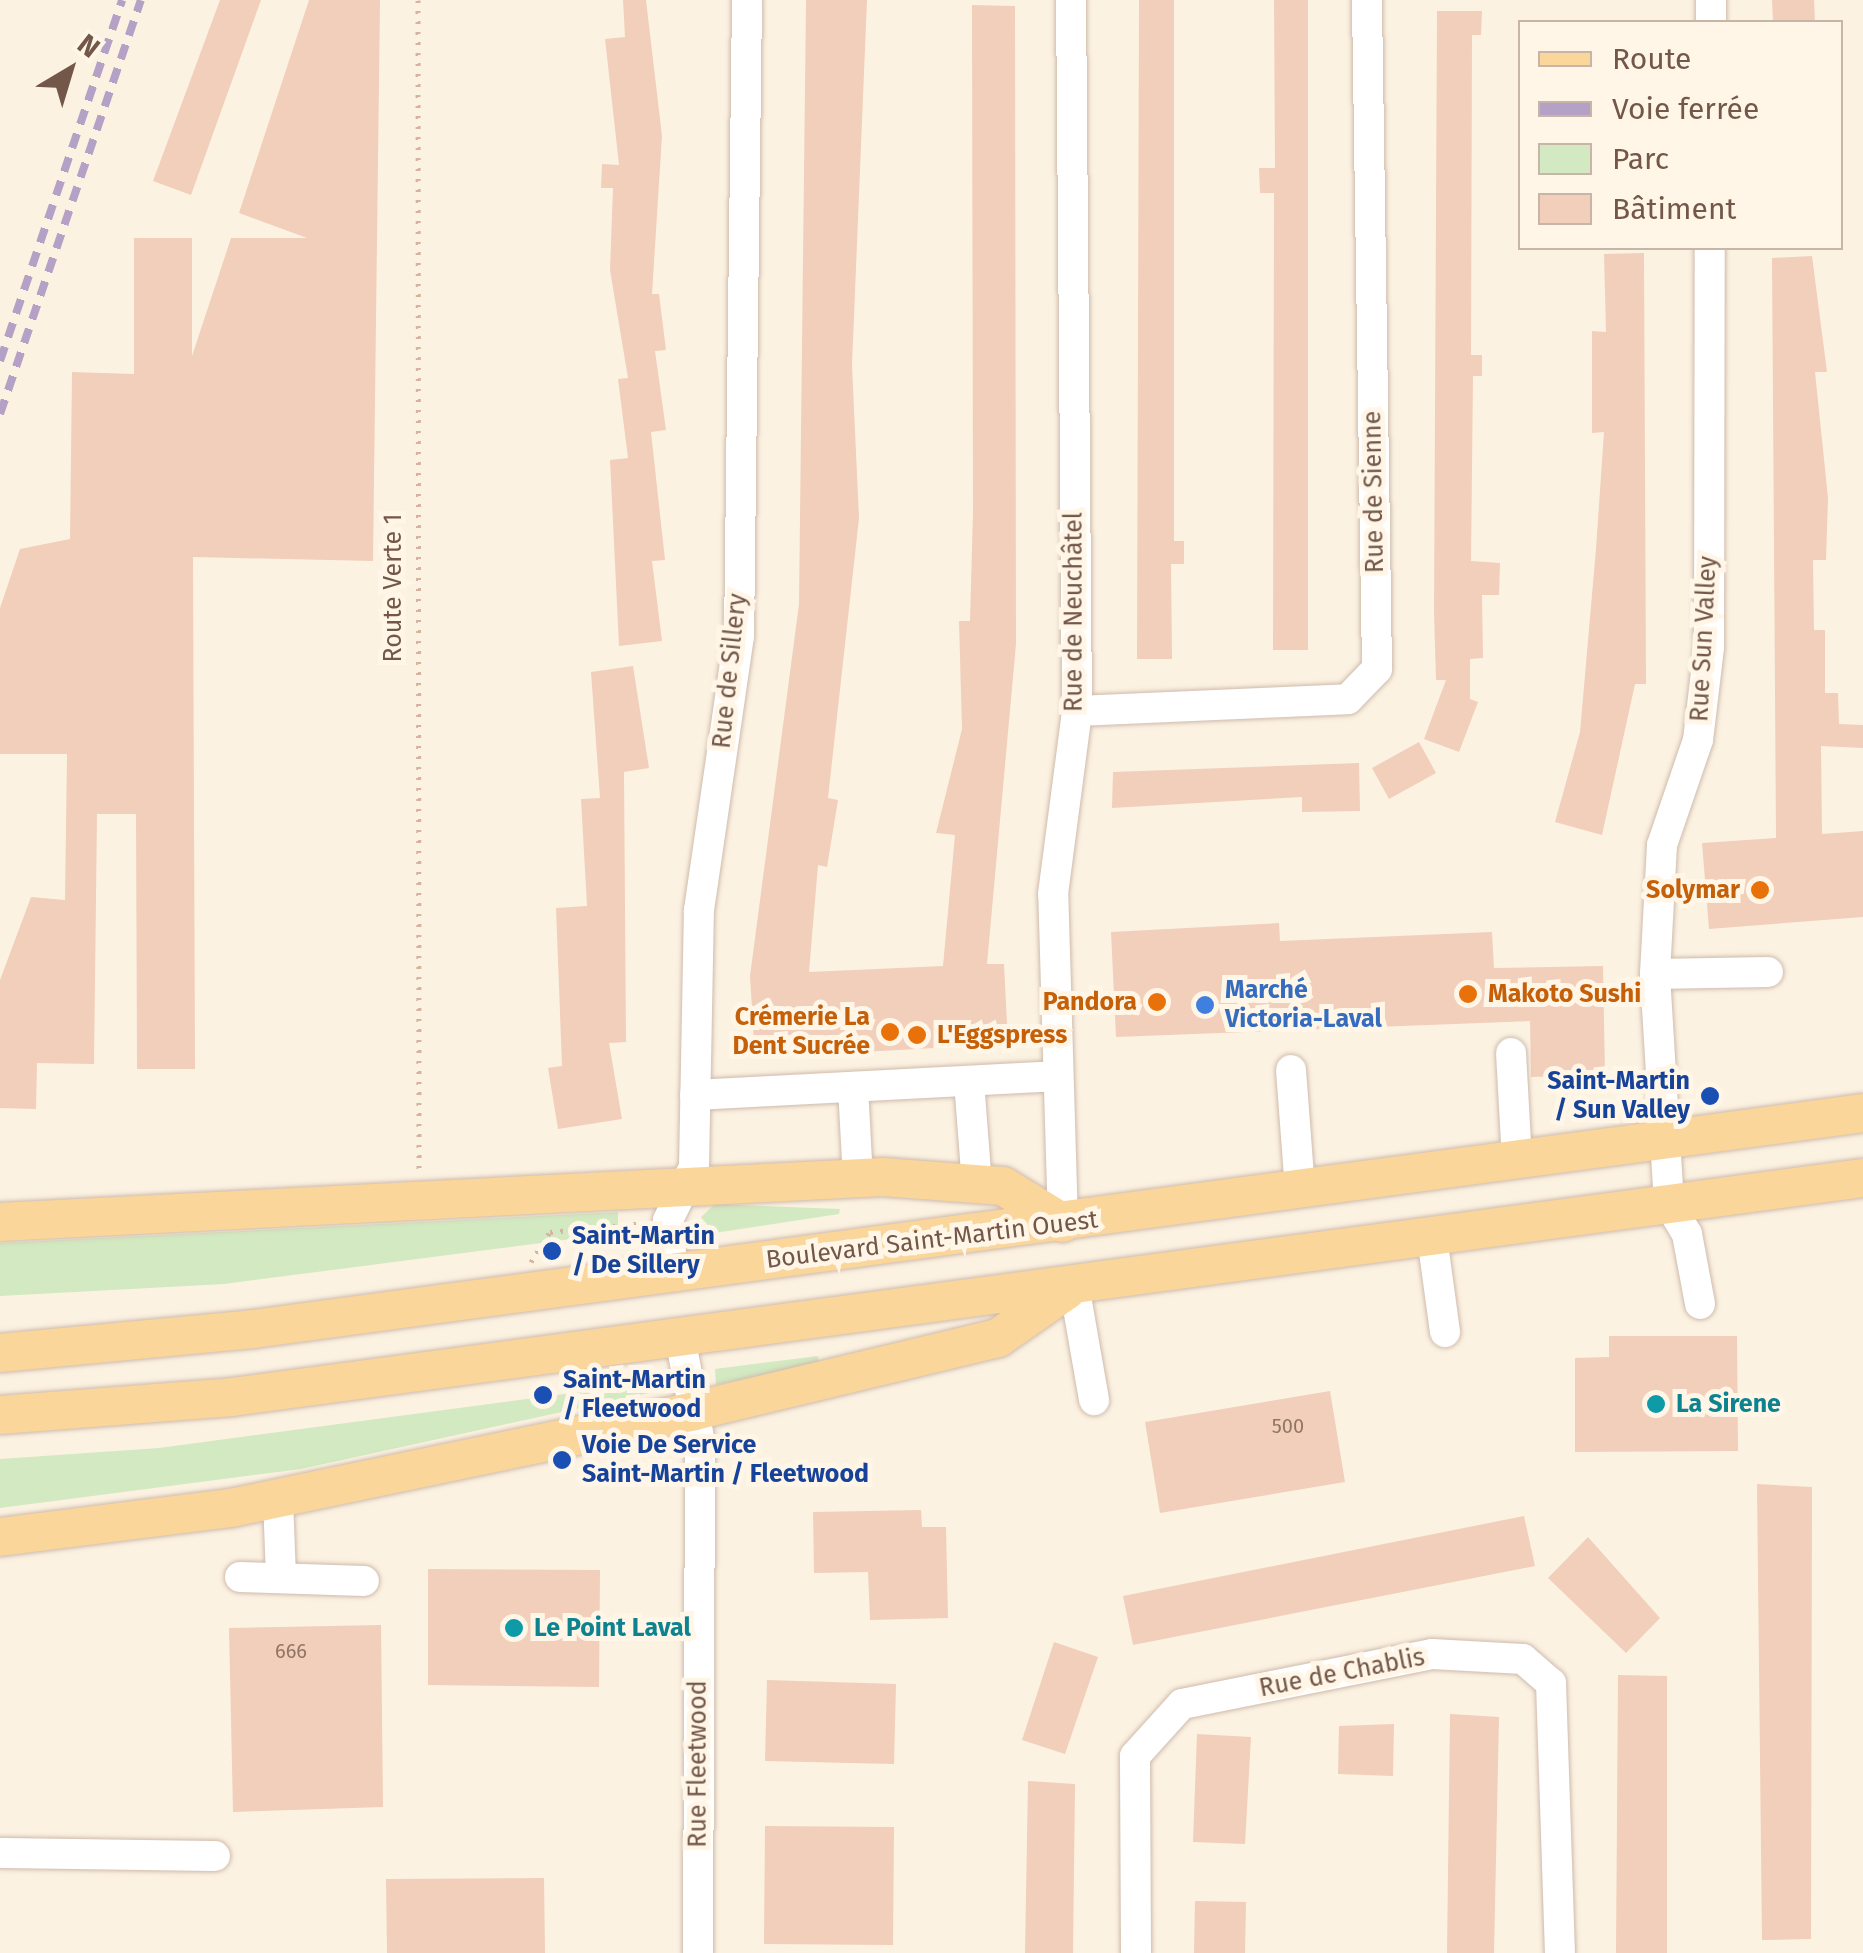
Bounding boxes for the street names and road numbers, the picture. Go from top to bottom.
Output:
street label: Rue de Sienne [1358,411,1390,573]
street label: Rue de Neuchâtel [1059,512,1089,712]
street label: Route Verte 1 [378,513,408,663]
street label: Rue Sun Valley [1685,555,1723,723]
street label: Rue de Sillery [707,592,753,750]
street label: Boulevard Saint-Martin Ouest [764,1205,1100,1275]
street label: Rue de Chablis [1257,1642,1427,1704]
street label: Rue Fleetwood [683,1680,713,1848]

